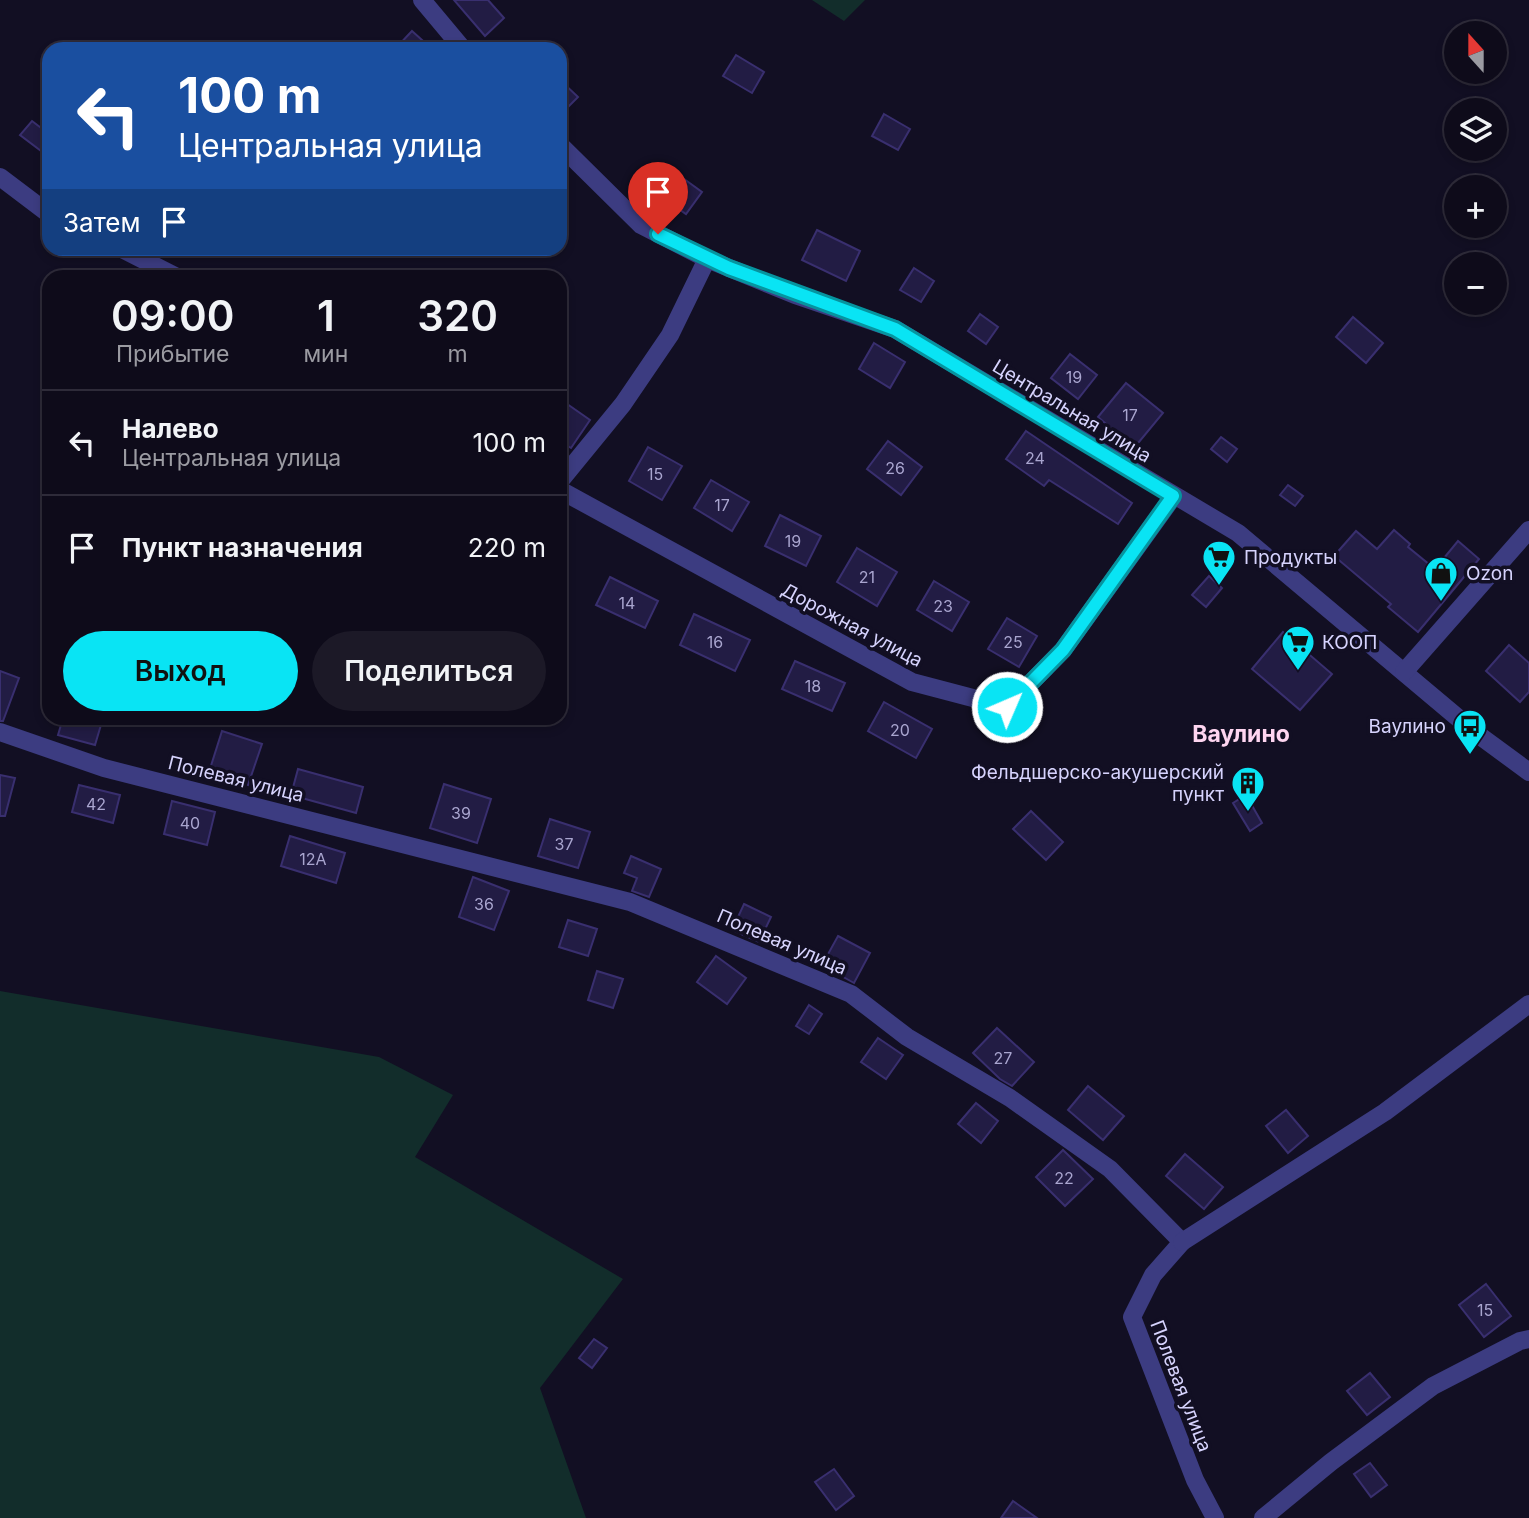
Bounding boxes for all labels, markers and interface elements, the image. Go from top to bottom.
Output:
north arrow [1444,21,1507,84]
map controls [1444,21,1507,315]
text: 100 m [178,66,322,125]
icon: left [63,70,154,161]
button: layers [1444,98,1507,161]
text: Центральная улица [178,126,483,165]
pin [628,162,688,234]
icon: arrive [639,173,677,211]
button: + [1444,175,1507,238]
icon: arrive [155,203,193,241]
text: Затем [63,207,141,238]
button: − [1444,252,1507,315]
text: 09:00 [111,290,234,341]
text: 1 [317,290,335,341]
text: 320 [417,290,498,341]
text: Прибытие [116,340,229,368]
text: мин [303,340,348,368]
text: m [448,340,468,368]
street label: Центральная улица [989,355,1155,467]
house number: 19 [1066,367,1082,387]
house number: 17 [1122,405,1138,425]
text: Налево [122,413,219,444]
icon: left [63,424,101,462]
text: 100 m [473,427,546,458]
text: Центральная улица [122,444,341,472]
house number: 24 [1025,448,1045,468]
house number: 26 [885,458,905,478]
house number: 15 [647,464,663,484]
house number: 17 [714,495,730,515]
icon: arrive [63,529,101,567]
house number: 19 [785,531,801,551]
text: Пункт назначения [122,532,363,563]
text: 220 m [468,532,546,563]
supermarket icon: Продукты [1200,538,1238,587]
place label: Продукты [1244,546,1337,569]
shop icon: Ozon [1422,554,1460,603]
place label: Ozon [1466,562,1513,585]
house number: 21 [859,567,875,587]
street label: Дорожная улица [777,578,927,672]
house number: 14 [619,593,635,613]
house number: 23 [933,596,953,616]
supermarket icon: КООП [1279,623,1317,672]
button: Выход [63,631,298,711]
button: Поделиться [312,631,546,711]
place label: КООП [1322,631,1377,654]
house number: 16 [707,632,723,652]
house number: 25 [1003,632,1023,652]
position arrow [970,670,1044,744]
house number: 18 [805,676,821,696]
bus stop icon: Ваулино [1451,707,1489,756]
place label: Ваулино [1369,715,1446,738]
house number: 20 [890,720,910,740]
district label: Ваулино [1192,720,1290,748]
street label: Полевая улица [166,751,306,807]
place label: Фельдшерско-акушерский пункт [971,761,1224,806]
building icon: Фельдшерско-акушерский пункт [1229,764,1267,813]
house number: 42 [86,794,106,814]
house number: 39 [451,803,471,823]
house number: 40 [180,813,200,833]
house number: 37 [555,834,573,854]
house number: 12А [299,849,327,869]
house number: 36 [474,894,494,914]
street label: Полевая улица [714,904,850,980]
house number: 27 [994,1048,1012,1068]
house number: 22 [1054,1168,1074,1188]
house number: 15 [1477,1300,1493,1320]
street label: Полевая улица [1145,1317,1217,1455]

